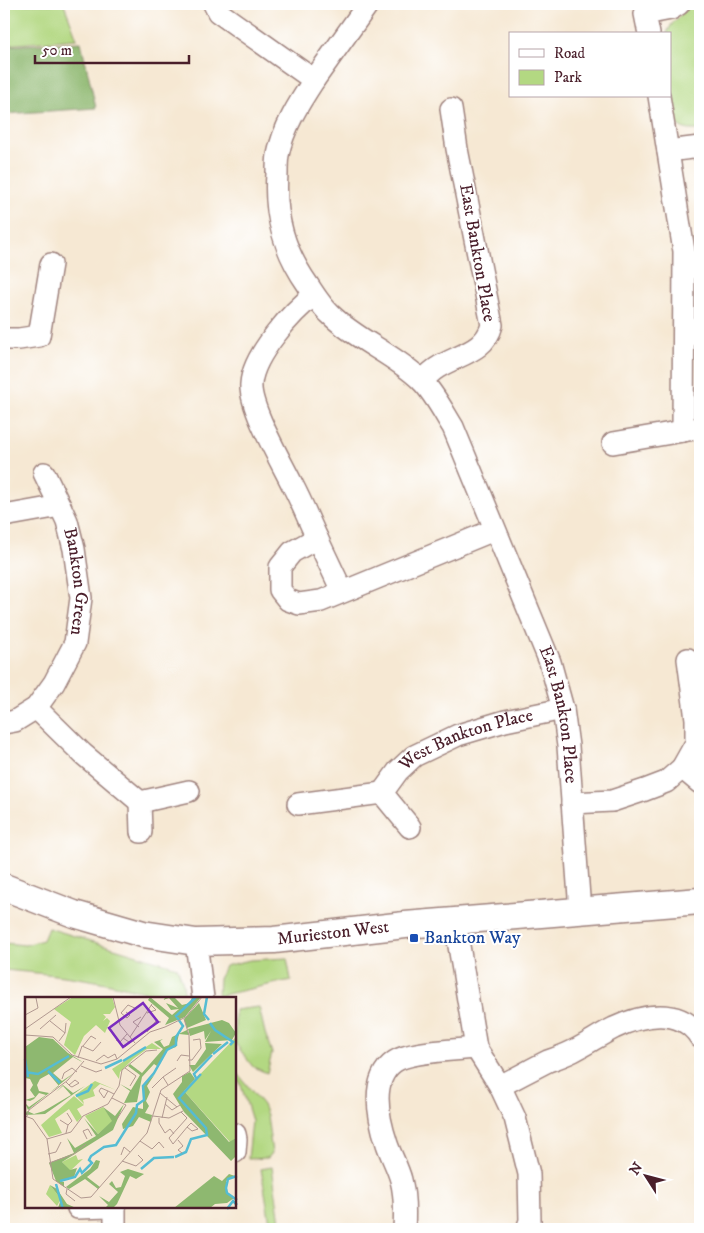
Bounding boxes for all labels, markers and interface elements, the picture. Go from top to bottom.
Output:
scale bar [35,32,189,64]
legend [509,32,672,98]
text: 50 m [42,41,72,60]
text: Road [554,44,586,63]
text: Park [554,68,583,87]
street label: East Bankton Place [454,182,500,324]
street label: Bankton Green [58,525,93,637]
street label: East Bankton Place [534,643,582,784]
street label: West Bankton Place [394,704,535,776]
street label: Murieston West [276,916,390,951]
place label: Bankton Way [424,927,521,949]
marker: Bankton Way [408,932,420,944]
inset map [25,997,236,1208]
north arrow [622,1150,672,1200]
text: N [626,1159,647,1179]

